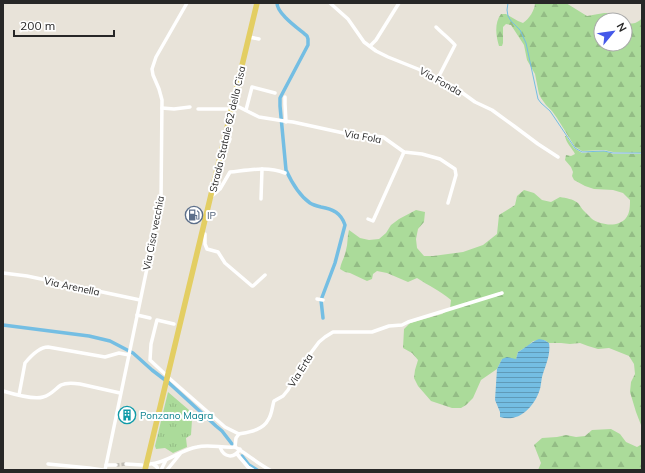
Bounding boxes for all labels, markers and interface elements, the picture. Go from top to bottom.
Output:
scale bar [14,12,114,38]
north arrow [593,12,633,52]
text: 200 m [20,18,55,33]
text: N [614,20,630,34]
street label: Via Fonda [417,64,464,99]
street label: Strada Statale 62 della Cisa [207,65,248,193]
street label: Via Fola [343,127,383,146]
street label: Via Cisa vecchia [140,195,167,271]
fuel station icon: IP [184,205,204,225]
place label: IP [207,209,217,222]
street label: Via Arenella [43,274,101,299]
street label: Via Erta [285,351,316,390]
building icon: Ponzano Magra [117,405,137,425]
place label: Ponzano Magra [140,409,213,422]

